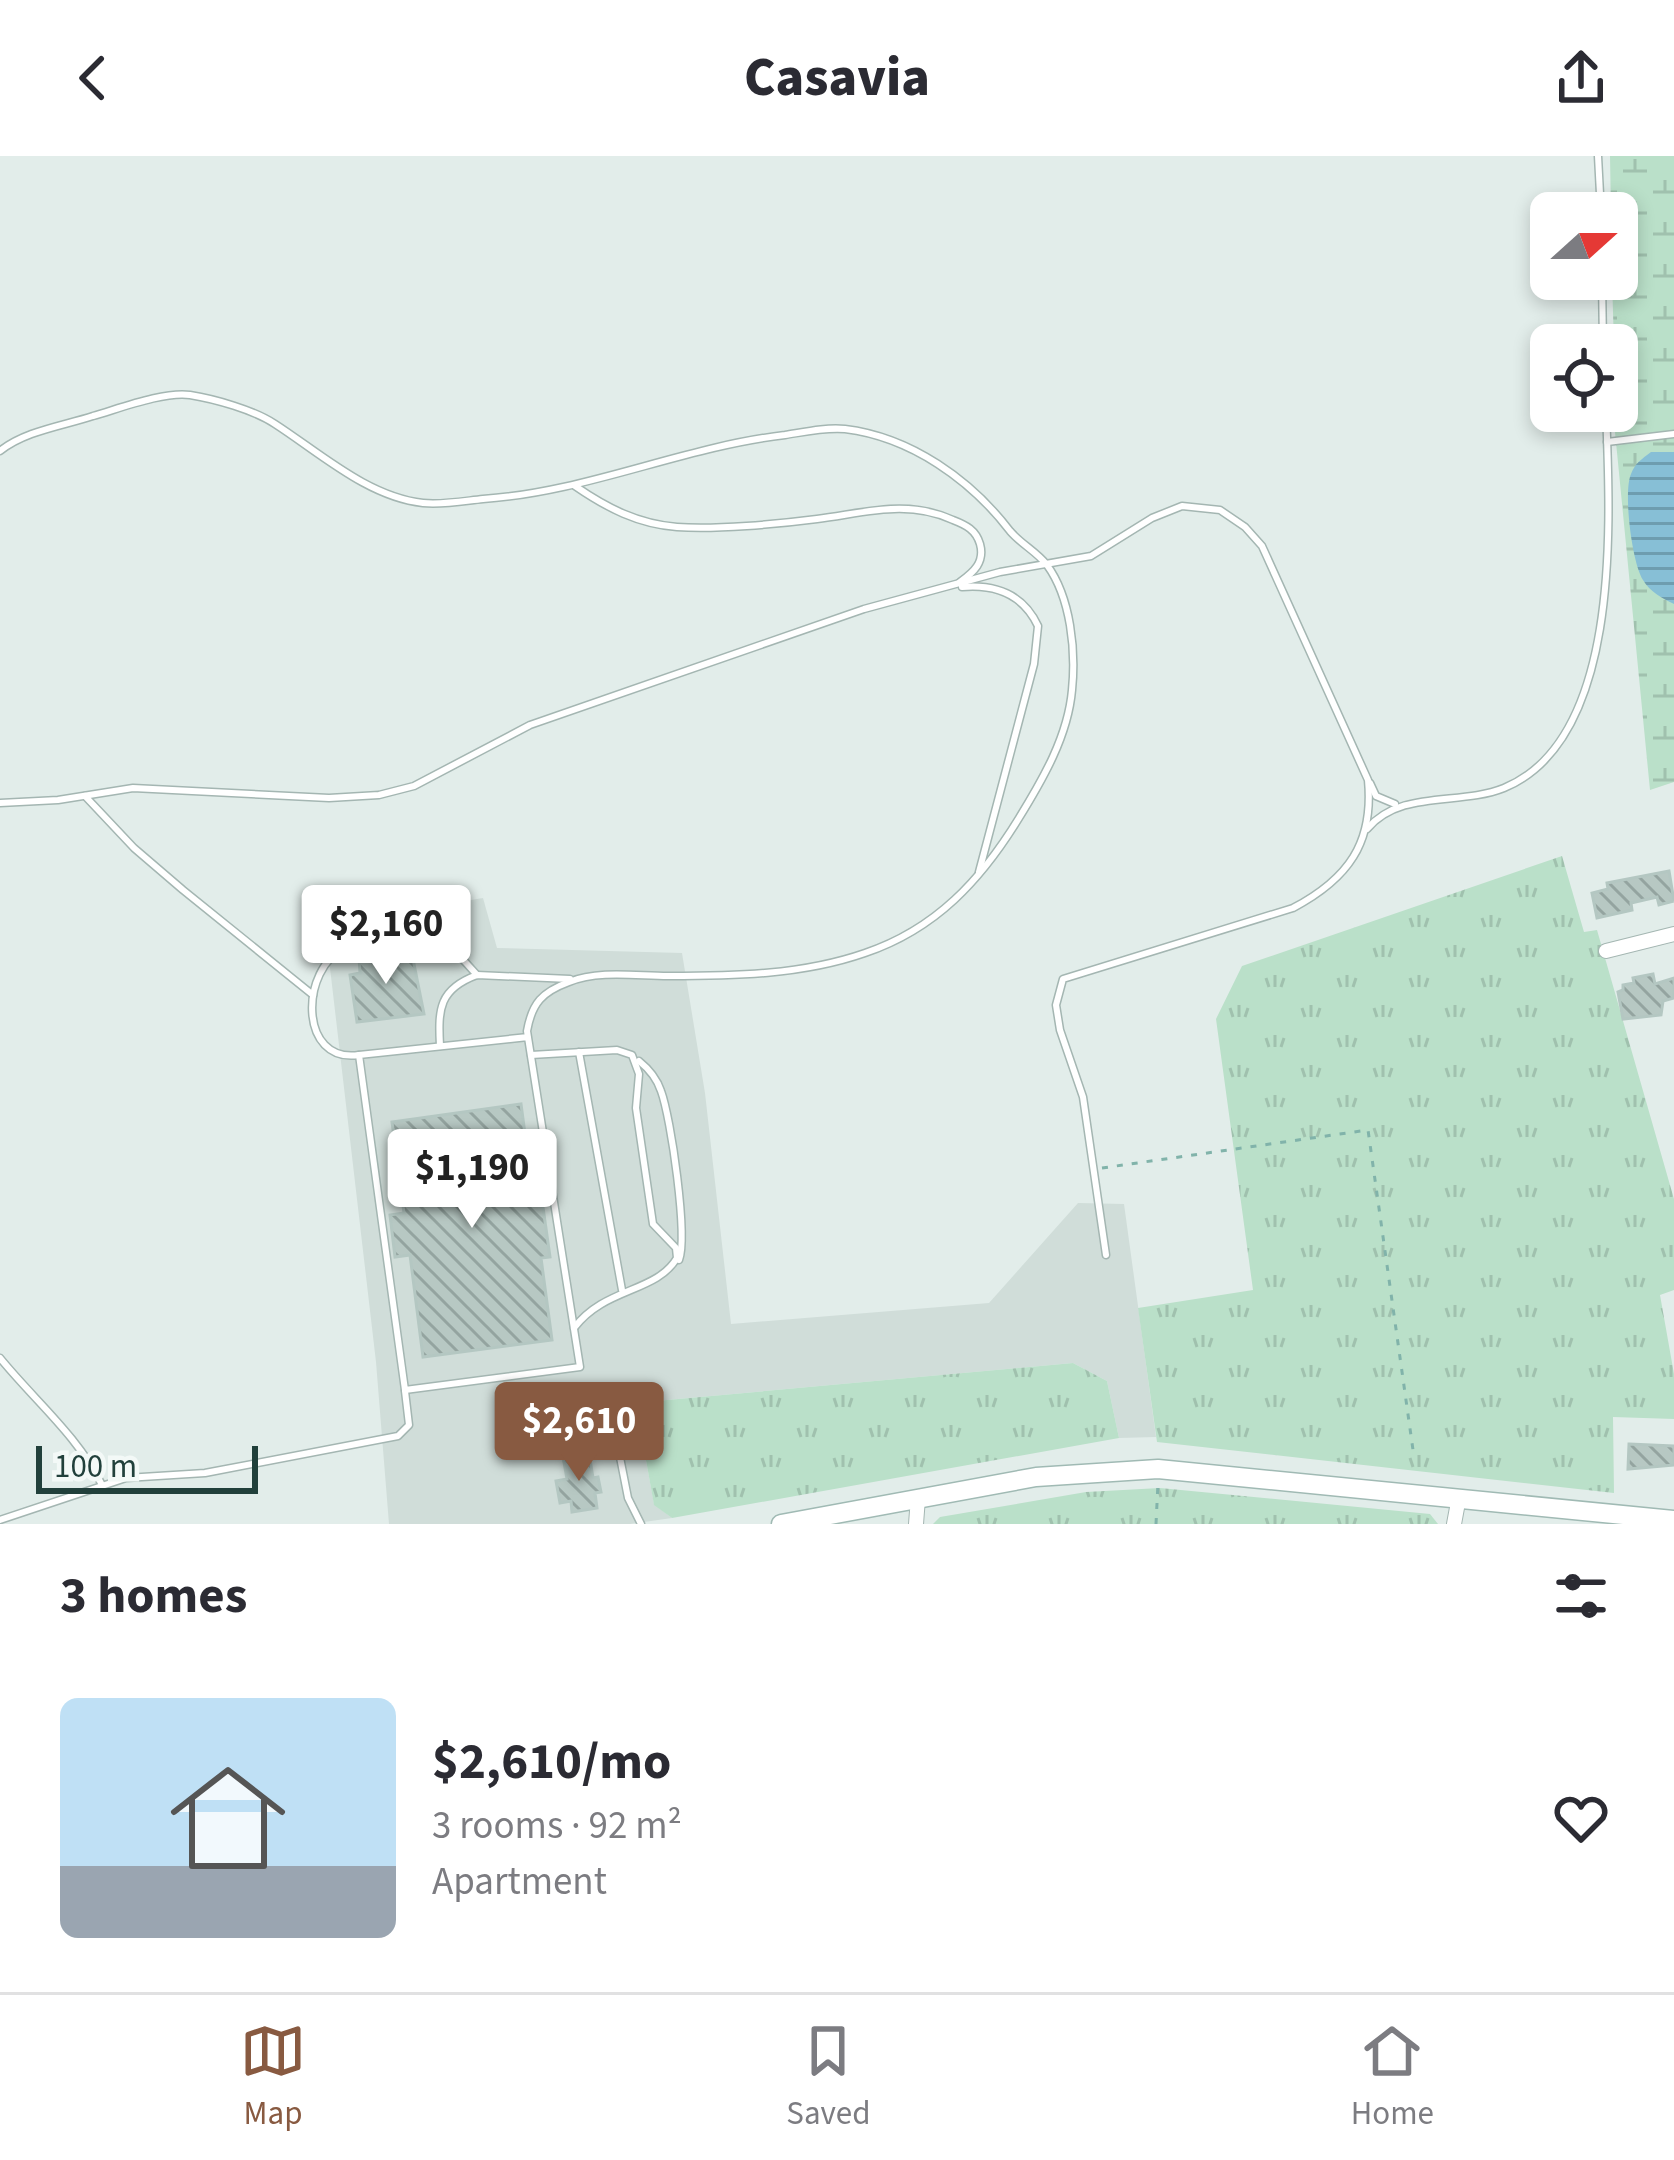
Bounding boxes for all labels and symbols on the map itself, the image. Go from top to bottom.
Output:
north arrow [1530,192,1638,300]
pin: $2,160 [288,885,484,987]
pin: $1,190 [374,1129,570,1231]
pin: $2,610 [481,1382,677,1484]
scale bar [36,1440,258,1493]

